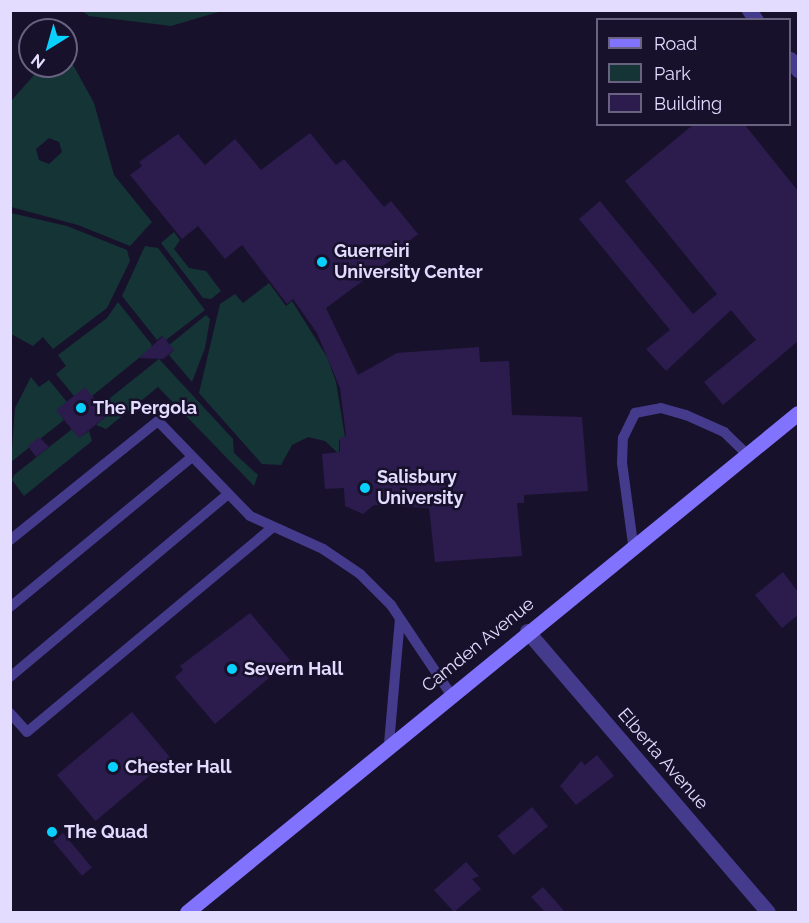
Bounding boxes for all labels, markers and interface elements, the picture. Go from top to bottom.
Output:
north arrow [18,18,78,78]
legend [596,18,791,126]
text: Road [654,33,697,54]
text: N [27,50,49,72]
text: Park [654,63,691,84]
text: Building [654,93,722,114]
place label: Guerreiri University Center [334,241,483,284]
marker: Guerreiri University Center [315,255,329,269]
place label: The Pergola [93,397,197,419]
marker: The Pergola [74,401,88,415]
place label: Salisbury University [377,467,463,510]
marker: Salisbury University [358,481,372,495]
street label: Camden Avenue [417,593,539,697]
place label: Severn Hall [244,658,343,680]
marker: Severn Hall [225,662,239,676]
street label: Elberta Avenue [613,704,713,814]
place label: Chester Hall [125,756,232,778]
marker: Chester Hall [106,760,120,774]
place label: The Quad [64,821,148,843]
marker: The Quad [45,825,59,839]

